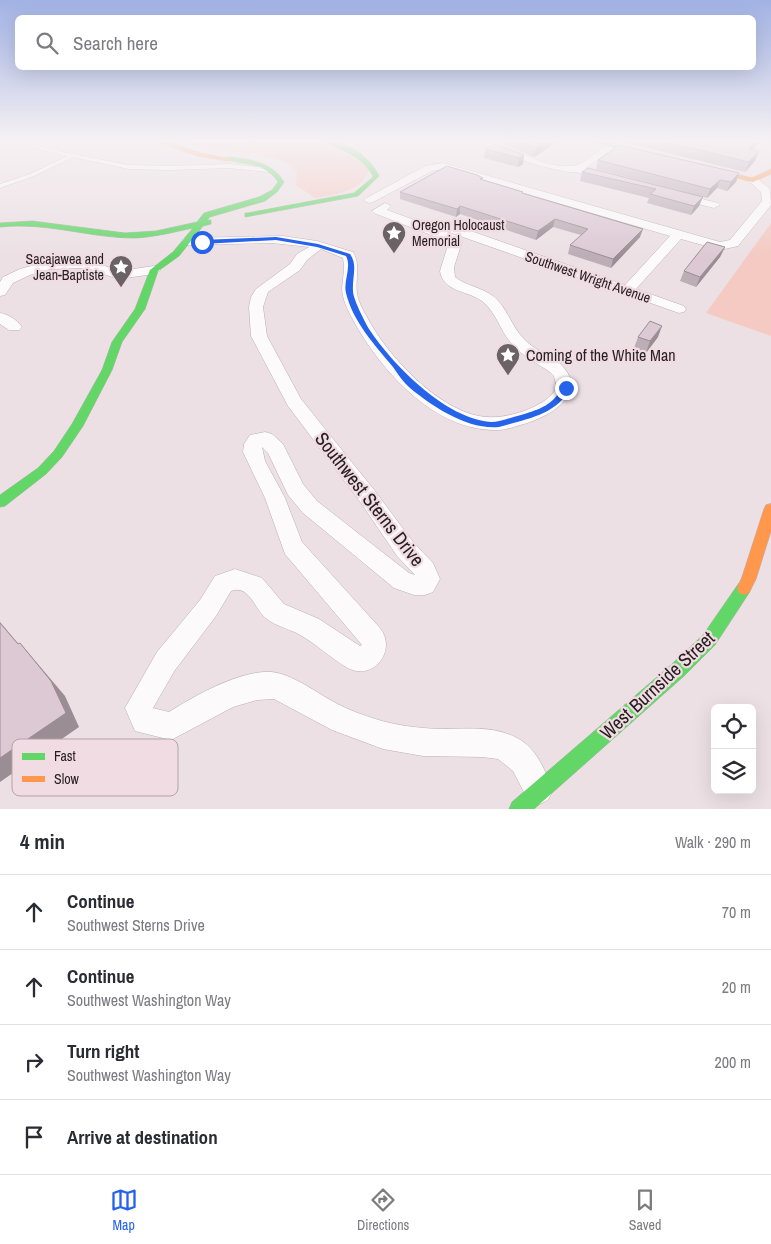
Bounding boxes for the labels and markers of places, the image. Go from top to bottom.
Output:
place label: Oregon Holocaust Memorial [412,216,505,250]
place icon: Oregon Holocaust Memorial [381,220,407,254]
place label: Sacajawea and Jean-Baptiste [26,250,104,284]
place icon: Sacajawea and Jean-Baptiste [108,254,134,288]
place icon: Coming of the White Man [495,342,521,376]
place label: Coming of the White Man [526,344,676,366]

